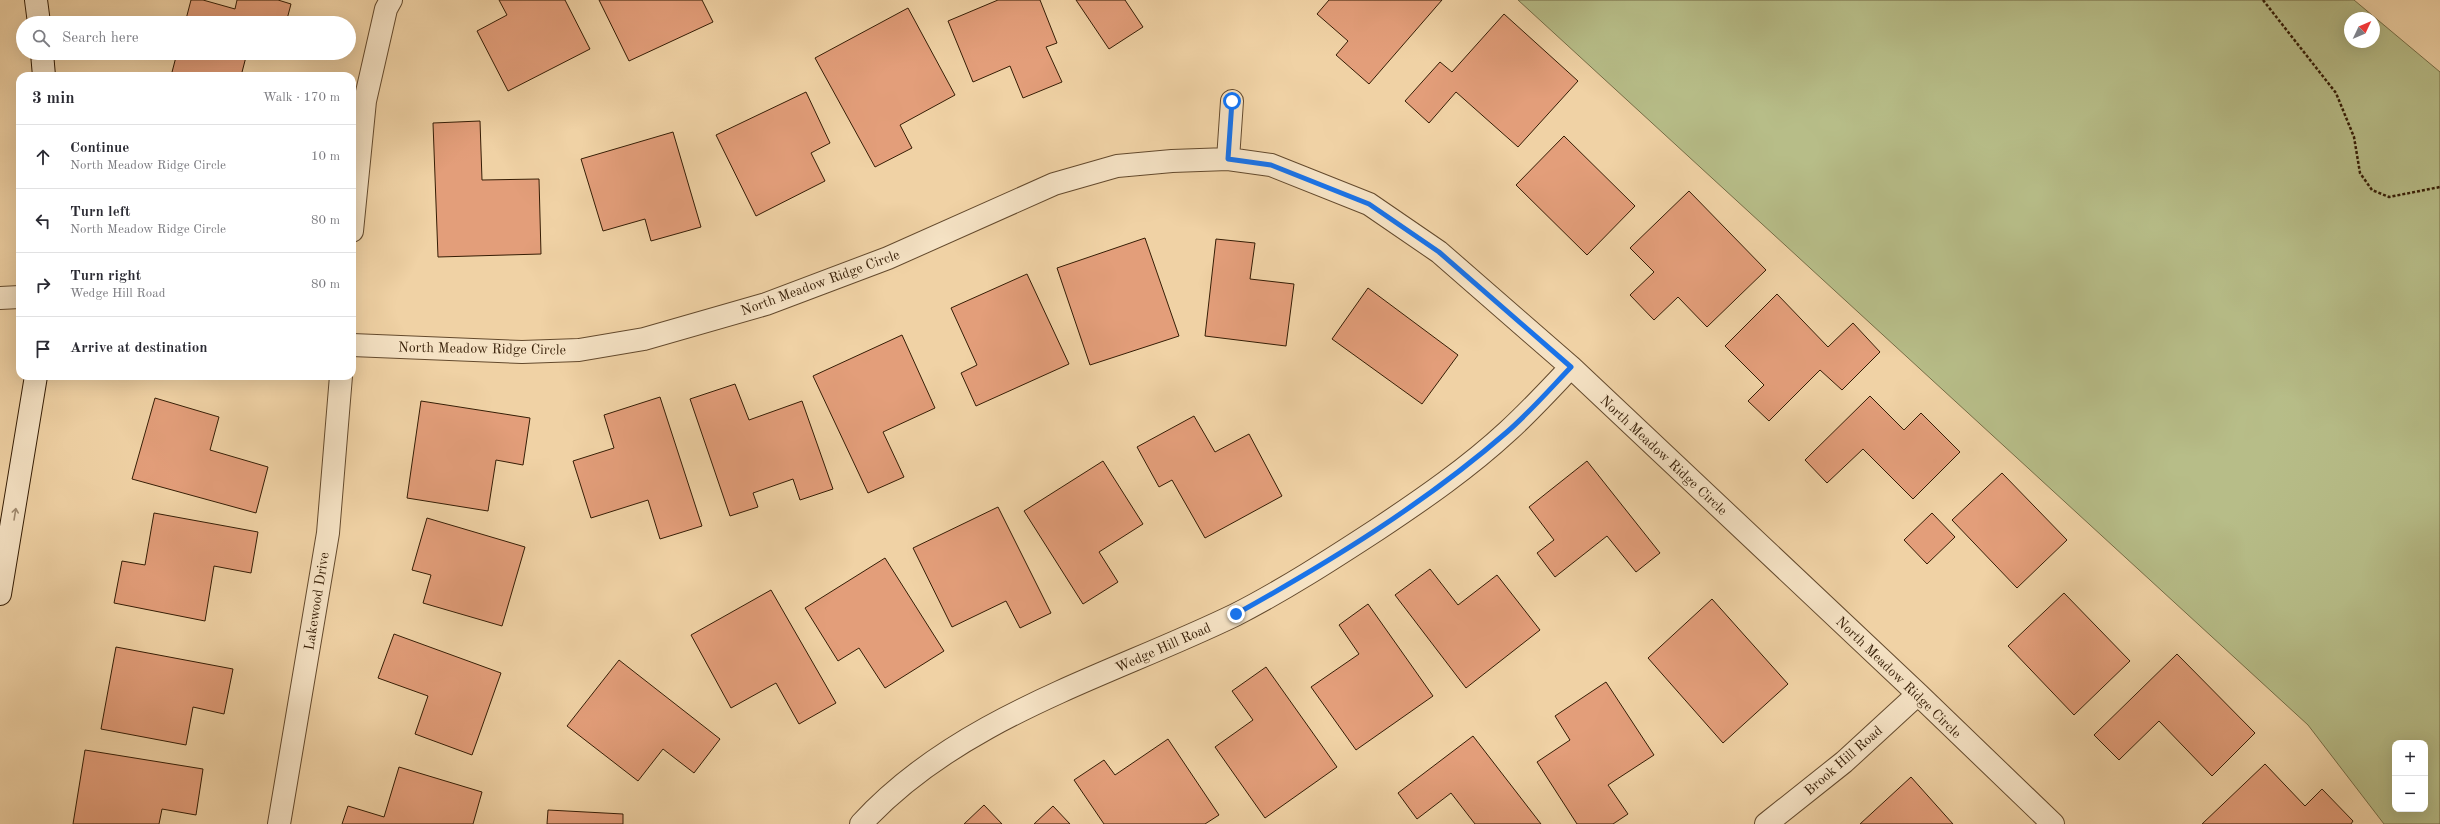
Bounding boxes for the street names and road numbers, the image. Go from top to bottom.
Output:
street label: North Meadow Ridge Circle [739,248,902,318]
street label: North Meadow Ridge Circle [398,341,566,357]
street label: North Meadow Ridge Circle [1597,393,1730,518]
street label: Lakewood Drive [302,551,332,651]
street label: North Meadow Ridge Circle [1833,614,1964,741]
street label: Wedge Hill Road [1114,621,1213,675]
street label: Brook Hill Road [1802,723,1885,798]

